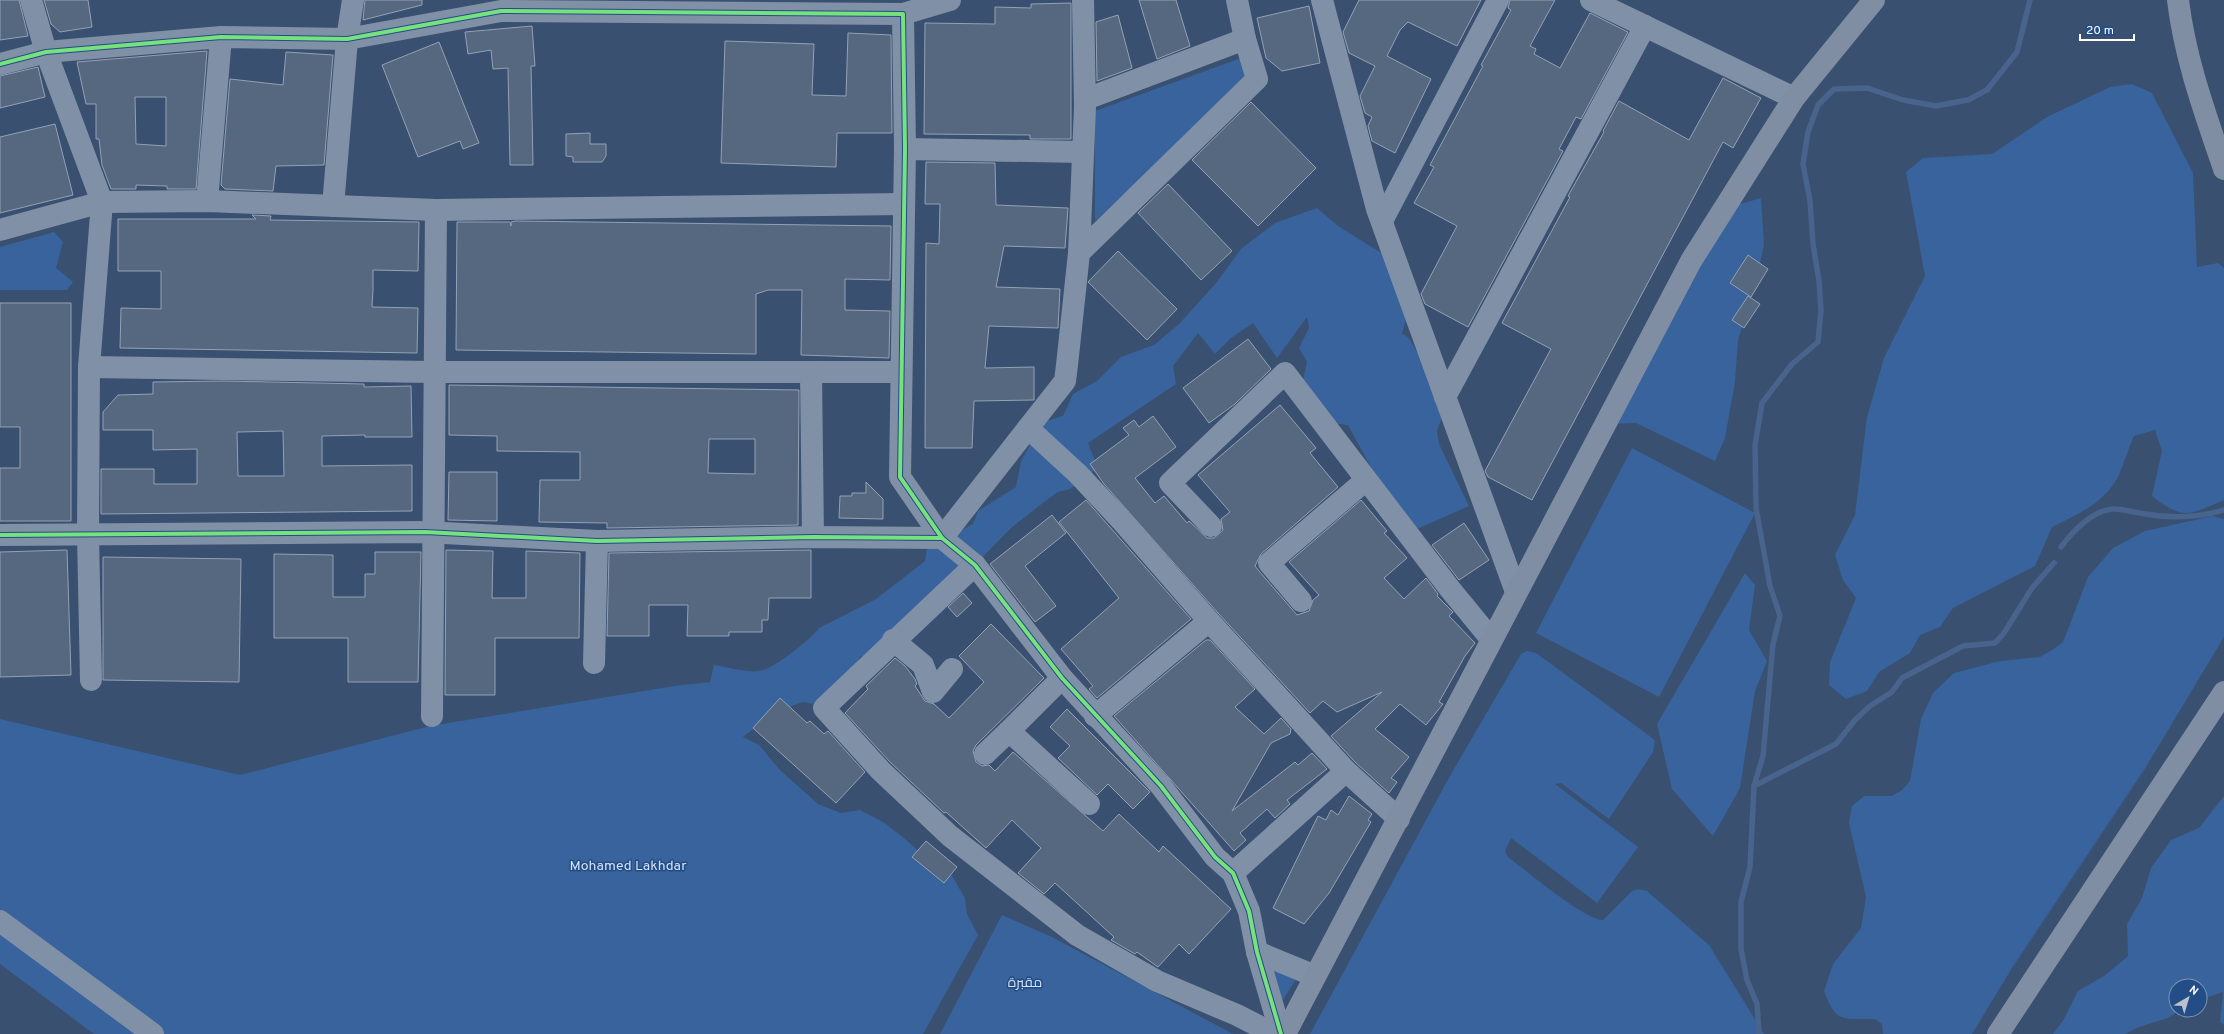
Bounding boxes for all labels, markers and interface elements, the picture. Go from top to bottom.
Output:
scale bar [2080,16,2134,42]
text: 20 m [2086,23,2114,39]
park label: Mohamed Lakhdar [569,858,687,875]
park label: مقبرة [1008,975,1042,992]
north arrow [2168,978,2208,1018]
text: N [2186,983,2201,999]

